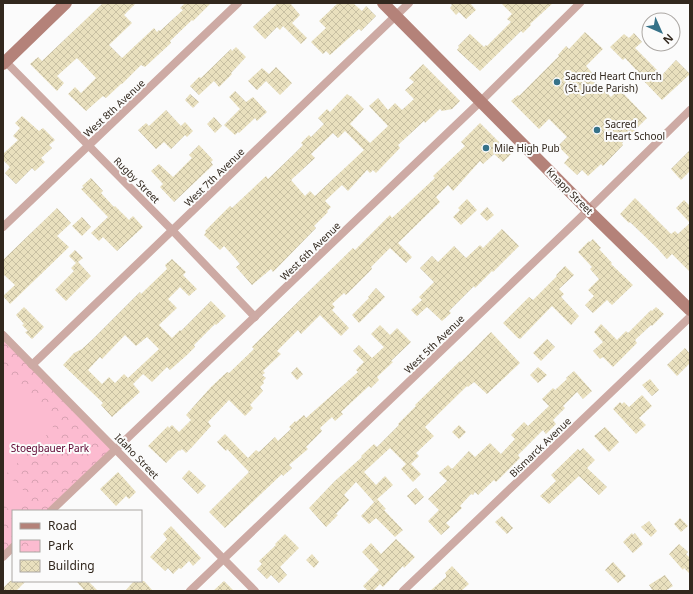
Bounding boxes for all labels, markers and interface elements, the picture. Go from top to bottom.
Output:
north arrow [641,12,681,52]
text: N [660,31,677,48]
place label: Sacred Heart Church (St. Jude Parish) [565,69,662,95]
street label: West 8th Avenue [80,76,148,140]
marker: Sacred Heart Church (St. Jude Parish) [552,77,562,87]
place label: Sacred Heart School [605,117,665,143]
marker: Sacred Heart School [592,125,602,135]
place label: Mile High Pub [494,141,560,155]
marker: Mile High Pub [481,143,491,153]
street label: West 7th Avenue [181,144,248,209]
street label: Rugby Street [111,154,163,206]
street label: Knapp Street [544,165,597,218]
street label: West 6th Avenue [277,218,344,283]
street label: West 5th Avenue [401,311,468,376]
street label: Bismarck Avenue [506,414,574,480]
street label: Idaho Street [112,430,162,482]
park label: Stoegbauer Park [11,441,90,455]
legend [12,510,142,582]
text: Road [48,517,77,534]
text: Park [48,537,74,554]
text: Building [48,557,95,574]

